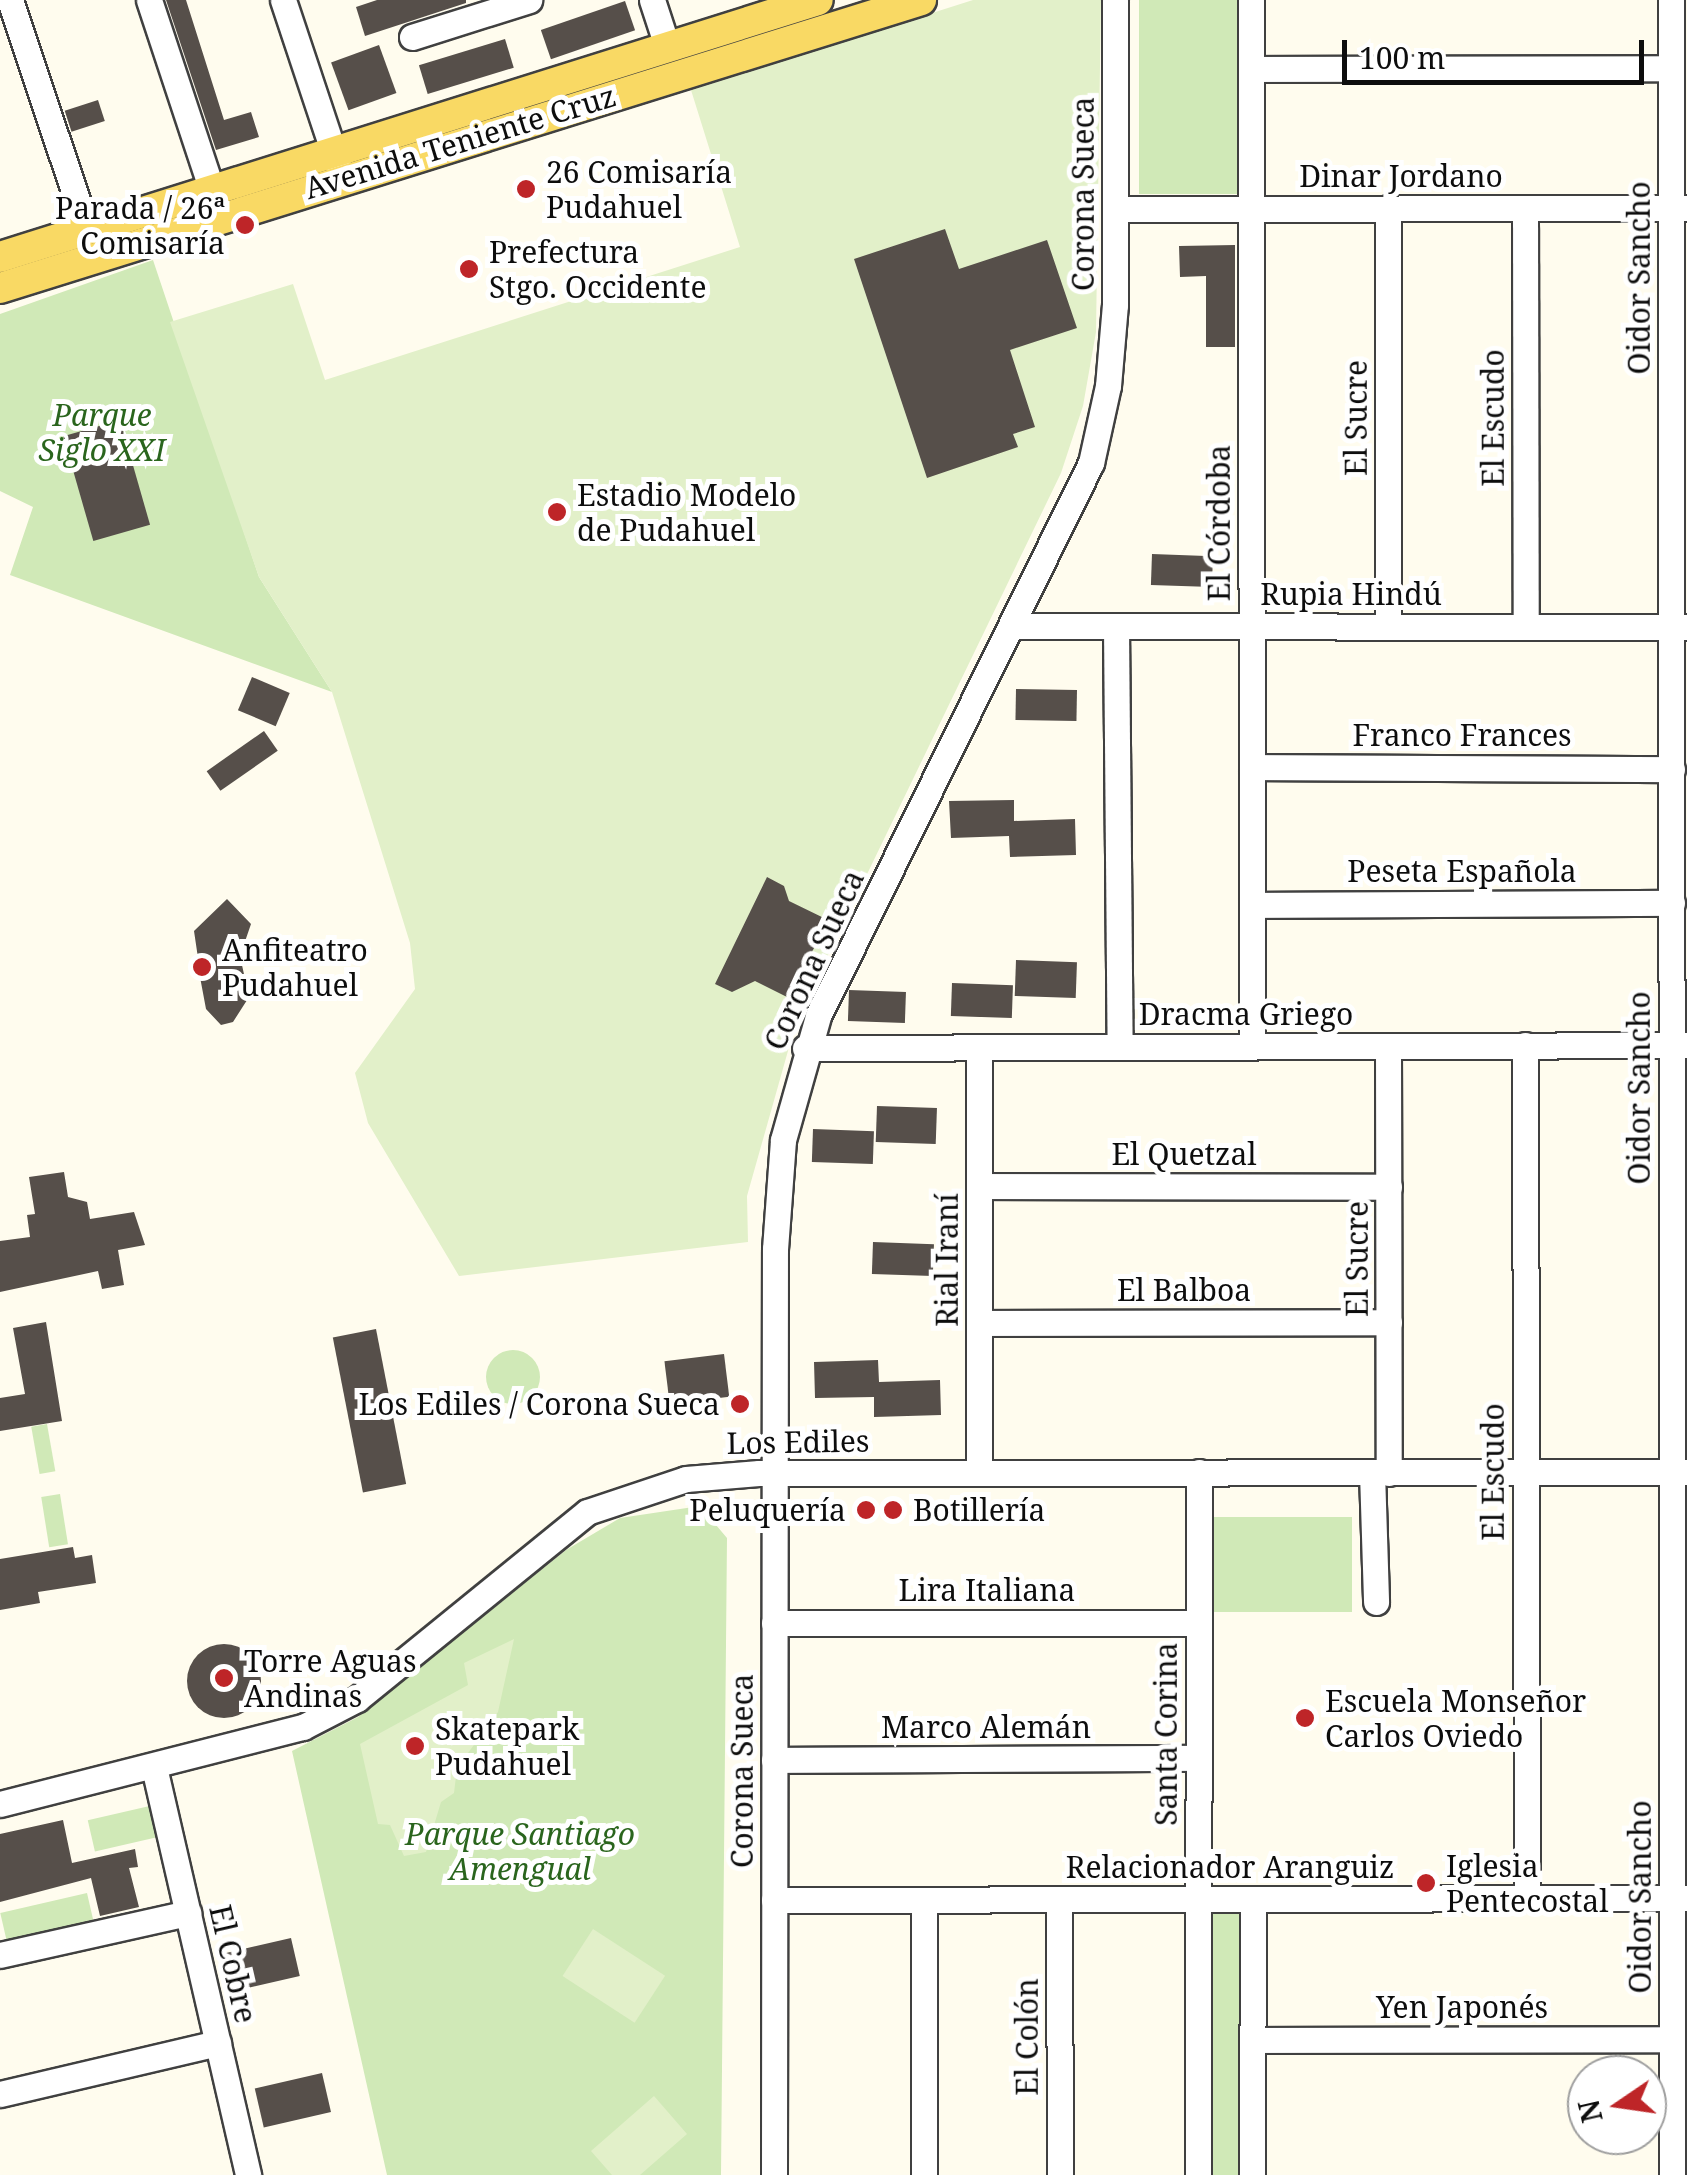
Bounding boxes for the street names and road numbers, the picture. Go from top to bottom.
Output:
street label: Avenida Teniente Cruz [300,78,620,206]
street label: Corona Sueca [1065,97,1101,291]
street label: Dinar Jordano [1299,158,1503,194]
street label: Oidor Sancho [1621,181,1657,375]
street label: El Escudo [1475,349,1511,487]
street label: El Sucre [1338,360,1374,476]
street label: El Córdoba [1201,445,1237,601]
street label: Rupia Hindú [1260,576,1442,612]
street label: Franco Frances [1352,717,1572,753]
street label: Peseta Española [1347,853,1577,889]
street label: Corona Sueca [757,864,871,1056]
street label: Oidor Sancho [1621,991,1657,1185]
street label: Dracma Griego [1139,996,1353,1032]
street label: El Quetzal [1111,1136,1257,1172]
street label: Rial Iraní [929,1193,965,1327]
street label: El Sucre [1339,1201,1375,1317]
street label: El Balboa [1117,1272,1251,1308]
street label: El Escudo [1475,1403,1511,1541]
street label: Los Ediles [726,1423,870,1461]
street label: Lira Italiana [899,1572,1075,1608]
street label: Santa Corina [1148,1642,1184,1826]
street label: Corona Sueca [724,1674,760,1868]
street label: Marco Alemán [881,1709,1091,1745]
street label: Oidor Sancho [1622,1800,1658,1994]
street label: Relacionador Aranguiz [1066,1849,1394,1885]
street label: El Cobre [202,1901,264,2027]
street label: El Colón [1009,1978,1045,2096]
street label: Yen Japonés [1376,1989,1548,2025]

